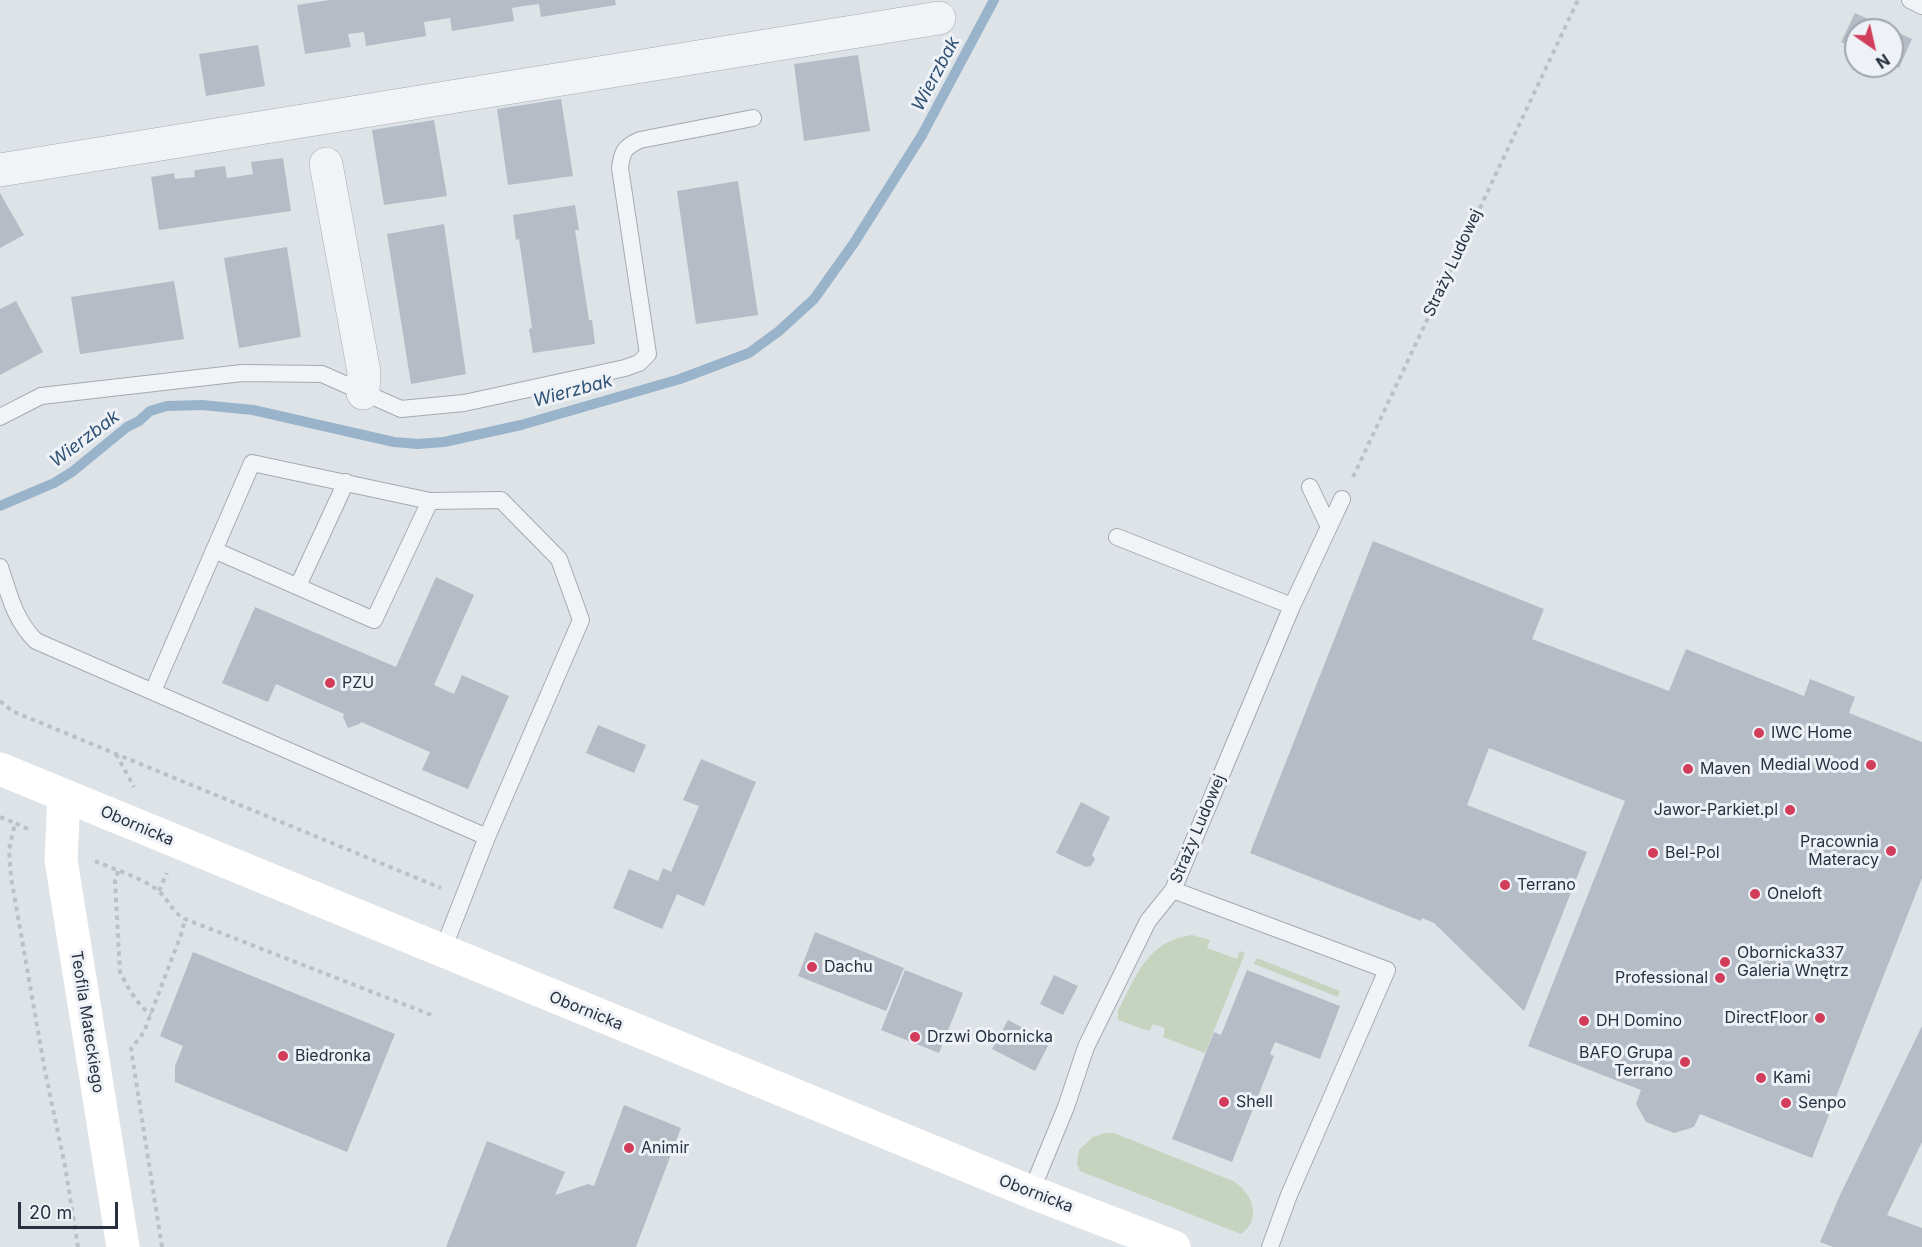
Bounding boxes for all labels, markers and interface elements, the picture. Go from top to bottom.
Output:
north arrow [1844,18,1904,78]
water label: Wierzbak [907,33,965,115]
text: N [1872,50,1894,73]
street label: Straży Ludowej [1420,206,1486,320]
water label: Wierzbak [531,370,615,412]
water label: Wierzbak [46,406,124,472]
place label: PZU [342,673,374,693]
marker: PZU [323,676,337,690]
place label: IWC Home [1771,723,1852,743]
marker: IWC Home [1752,726,1766,740]
place label: Medial Wood [1760,755,1859,775]
marker: Medial Wood [1864,758,1878,772]
place label: Maven [1700,759,1751,779]
marker: Maven [1681,762,1695,776]
street label: Straży Ludowej [1166,772,1230,886]
place label: Jawor-Parkiet.pl [1654,800,1778,820]
street label: Obornicka [97,802,177,850]
marker: Jawor-Parkiet.pl [1783,803,1797,817]
place label: Pracownia Materacy [1800,832,1879,870]
place label: Bel-Pol [1665,843,1720,863]
marker: Pracownia Materacy [1884,844,1898,858]
marker: Bel-Pol [1646,846,1660,860]
place label: Terrano [1517,875,1576,895]
marker: Terrano [1498,878,1512,892]
place label: Oneloft [1767,884,1822,904]
marker: Oneloft [1748,887,1762,901]
place label: Obornicka337 Galeria Wnętrz [1737,943,1849,981]
street label: Teofila Mateckiego [66,950,108,1094]
marker: Obornicka337 Galeria Wnętrz [1718,955,1732,969]
place label: Dachu [824,957,873,977]
marker: Dachu [805,960,819,974]
place label: Professional [1615,968,1708,988]
marker: Professional [1713,971,1727,985]
street label: Obornicka [546,987,626,1035]
place label: DirectFloor [1725,1008,1808,1028]
place label: DH Domino [1596,1011,1682,1031]
marker: DirectFloor [1813,1011,1827,1025]
marker: DH Domino [1577,1014,1591,1028]
place label: Drzwi Obornicka [927,1027,1053,1047]
marker: Drzwi Obornicka [908,1030,922,1044]
place label: BAFO Grupa Terrano [1579,1043,1673,1081]
place label: Biedronka [295,1046,371,1066]
marker: Biedronka [276,1049,290,1063]
marker: BAFO Grupa Terrano [1678,1055,1692,1069]
place label: Kami [1773,1068,1811,1088]
marker: Kami [1754,1071,1768,1085]
place label: Shell [1236,1092,1273,1112]
place label: Senpo [1798,1093,1846,1113]
marker: Shell [1217,1095,1231,1109]
marker: Senpo [1779,1096,1793,1110]
place label: Animir [641,1138,689,1158]
marker: Animir [622,1141,636,1155]
street label: Obornicka [996,1171,1076,1217]
scale bar [21,1190,122,1228]
text: 20 m [29,1202,72,1223]

